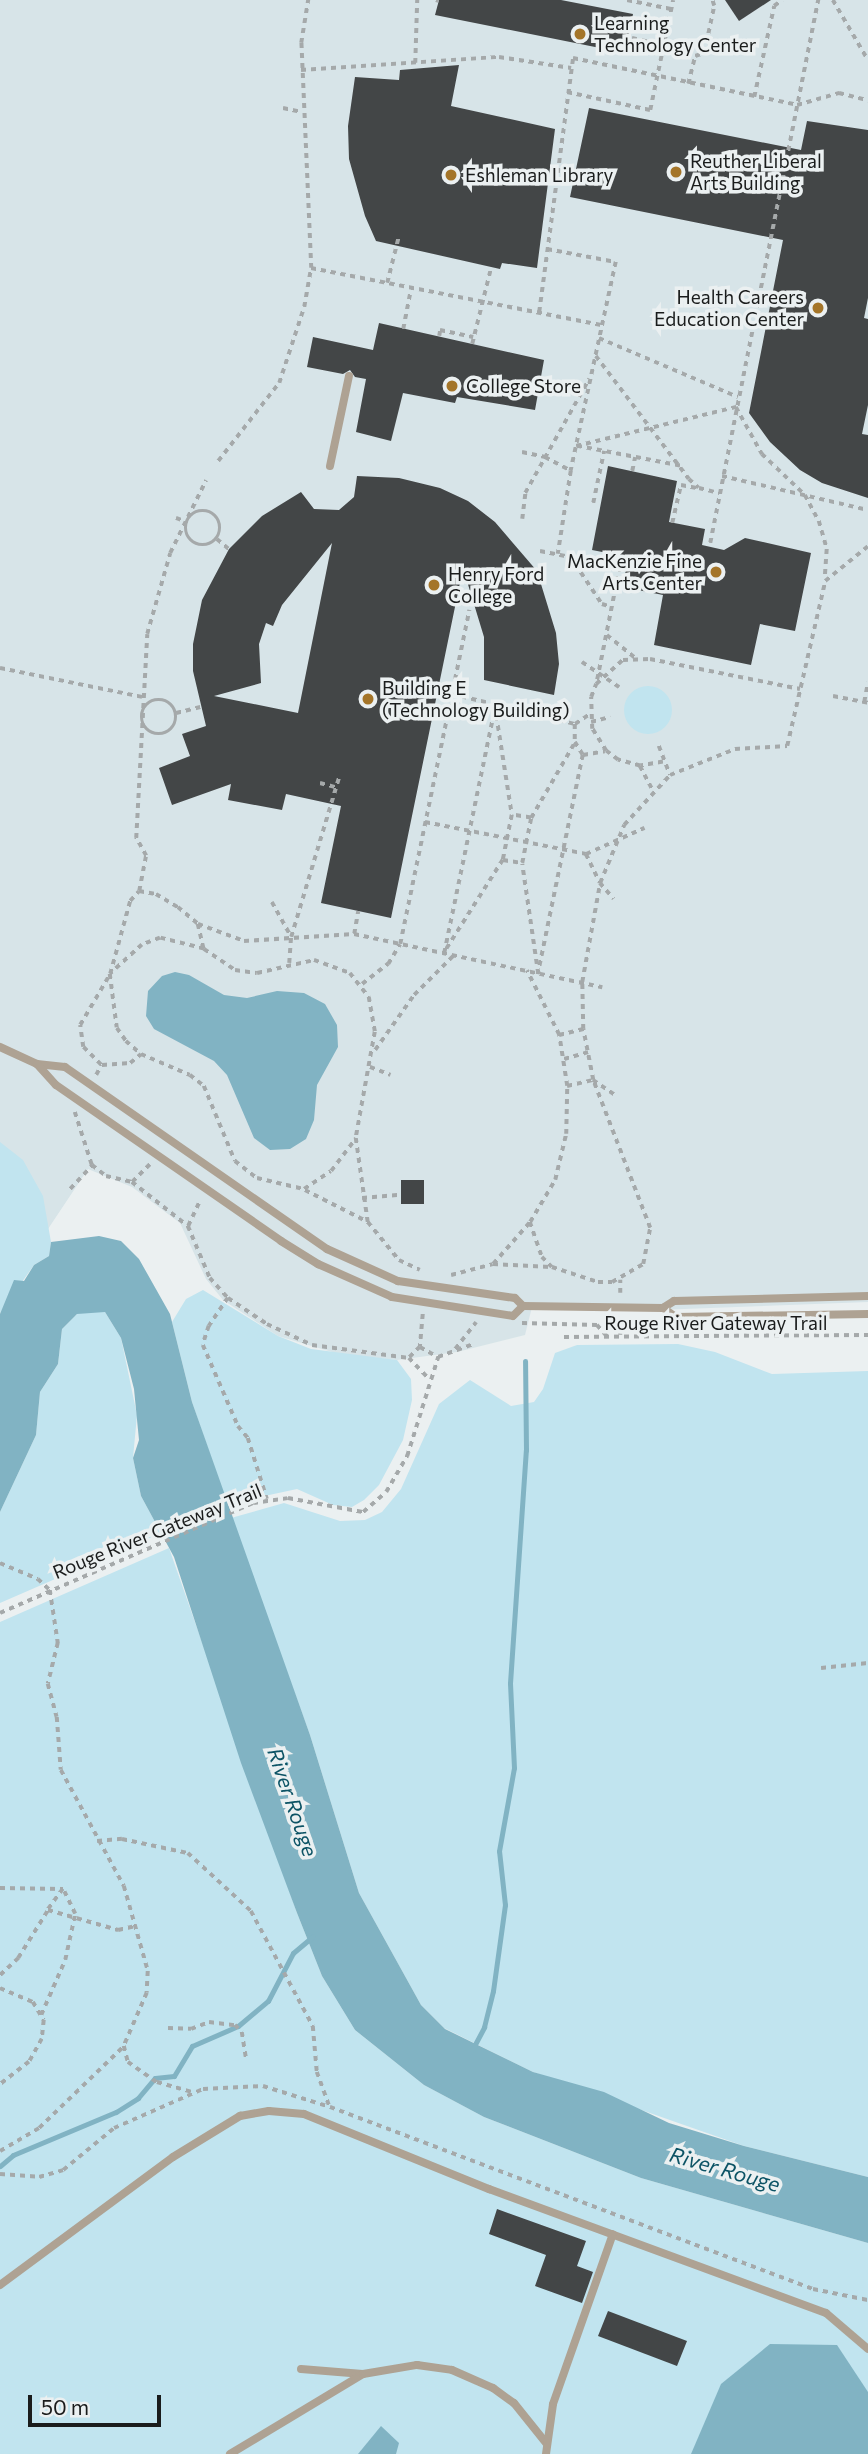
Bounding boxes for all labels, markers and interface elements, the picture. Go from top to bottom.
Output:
place label: Learning Technology Center [594,12,756,56]
marker: Learning Technology Center [572,26,588,42]
place label: Reuther Liberal Arts Building [690,150,822,194]
place label: Eshleman Library [465,164,613,186]
marker: Reuther Liberal Arts Building [668,164,684,180]
marker: Eshleman Library [443,167,459,183]
place label: Health Careers Education Center [654,286,804,330]
marker: Health Careers Education Center [810,300,826,316]
place label: College Store [466,375,581,397]
marker: College Store [444,378,460,394]
place label: MacKenzie Fine Arts Center [567,550,702,594]
place label: Henry Ford College [448,563,544,607]
marker: MacKenzie Fine Arts Center [708,564,724,580]
marker: Henry Ford College [426,577,442,593]
place label: Building E (Technology Building) [382,677,569,721]
marker: Building E (Technology Building) [360,691,376,707]
street label: Rouge River Gateway Trail [604,1312,828,1334]
street label: Rouge River Gateway Trail [49,1479,265,1583]
water label: River Rouge [263,1744,323,1860]
water label: River Rouge [667,2141,783,2197]
scale bar [32,2380,164,2424]
text: 50 m [41,2394,89,2419]

